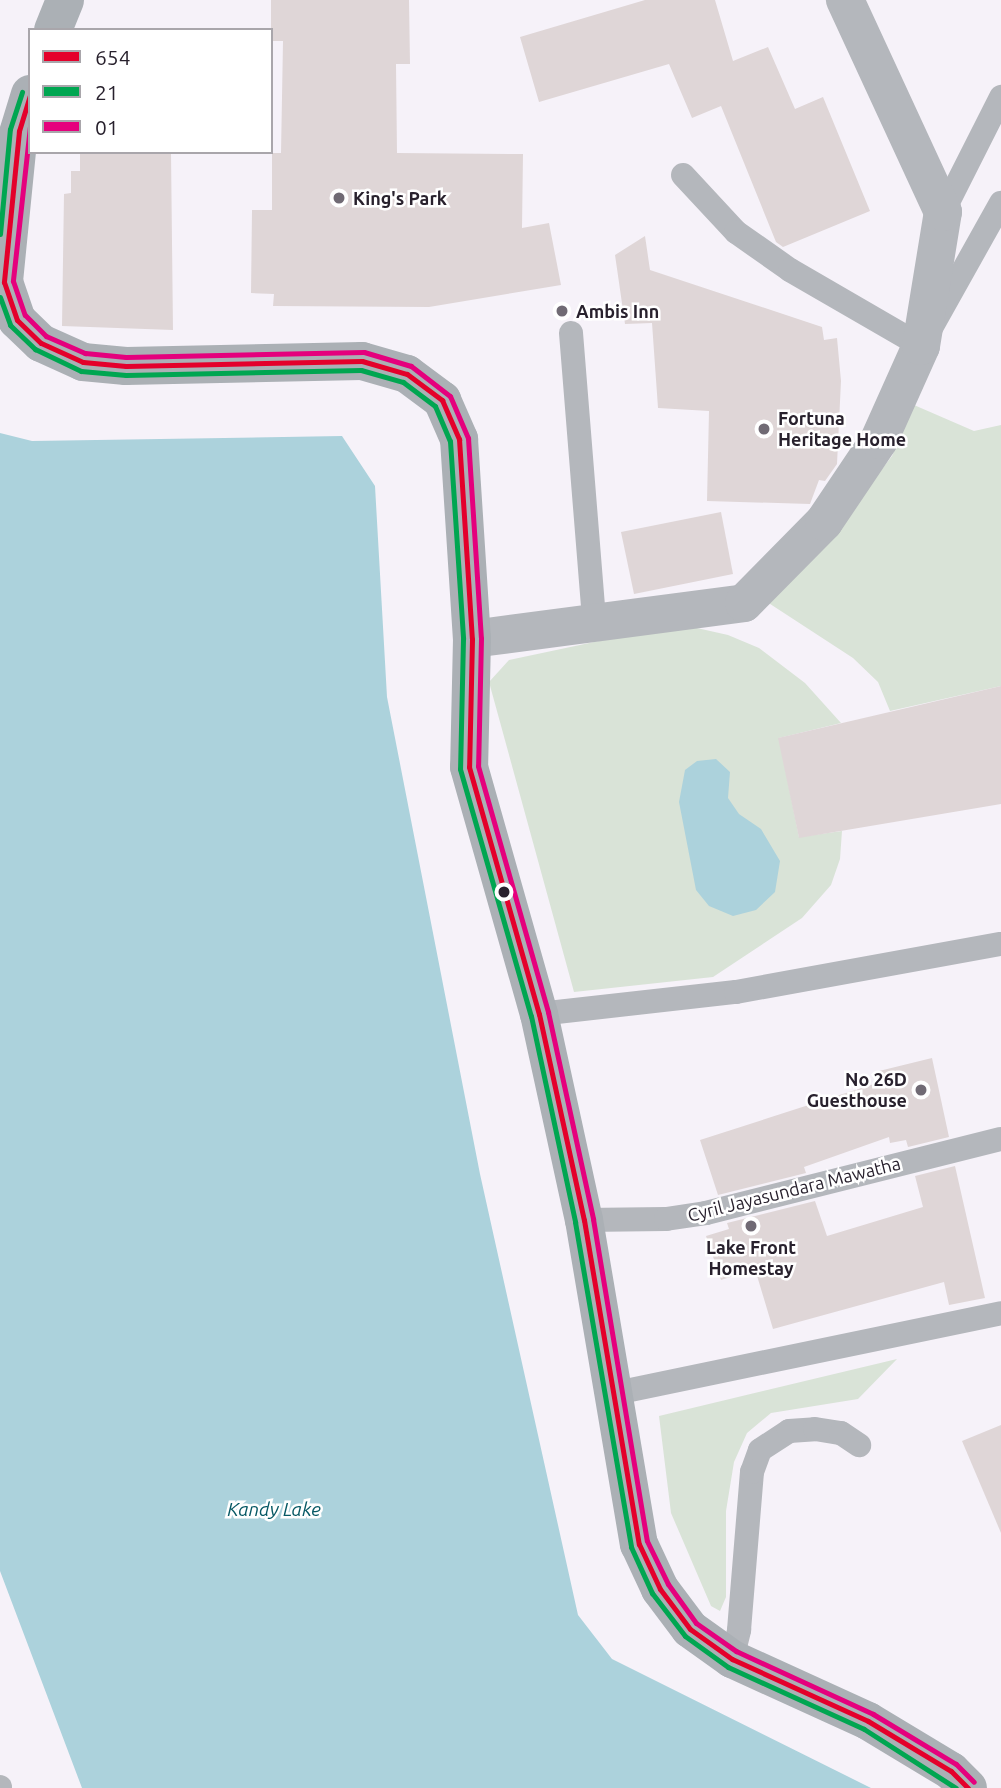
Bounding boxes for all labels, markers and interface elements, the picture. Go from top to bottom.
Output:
legend [28,28,273,154]
text: 654 [95,45,131,69]
text: 21 [95,80,119,104]
text: 01 [95,115,119,139]
place label: King's Park [353,187,447,209]
marker: King's Park [331,190,347,206]
place label: Ambis Inn [576,300,659,322]
marker: Ambis Inn [554,303,570,319]
place label: Fortuna Heritage Home [778,408,906,450]
marker: Fortuna Heritage Home [756,421,772,437]
unlabelled marker [497,885,511,899]
place label: No 26D Guesthouse [807,1069,907,1112]
marker: No 26D Guesthouse [913,1082,929,1098]
street label: Cyril Jayasundara Mawatha [685,1152,903,1226]
marker: Lake Front Homestay [743,1218,759,1234]
place label: Lake Front Homestay [706,1237,796,1280]
water label: Kandy Lake [227,1499,321,1521]

